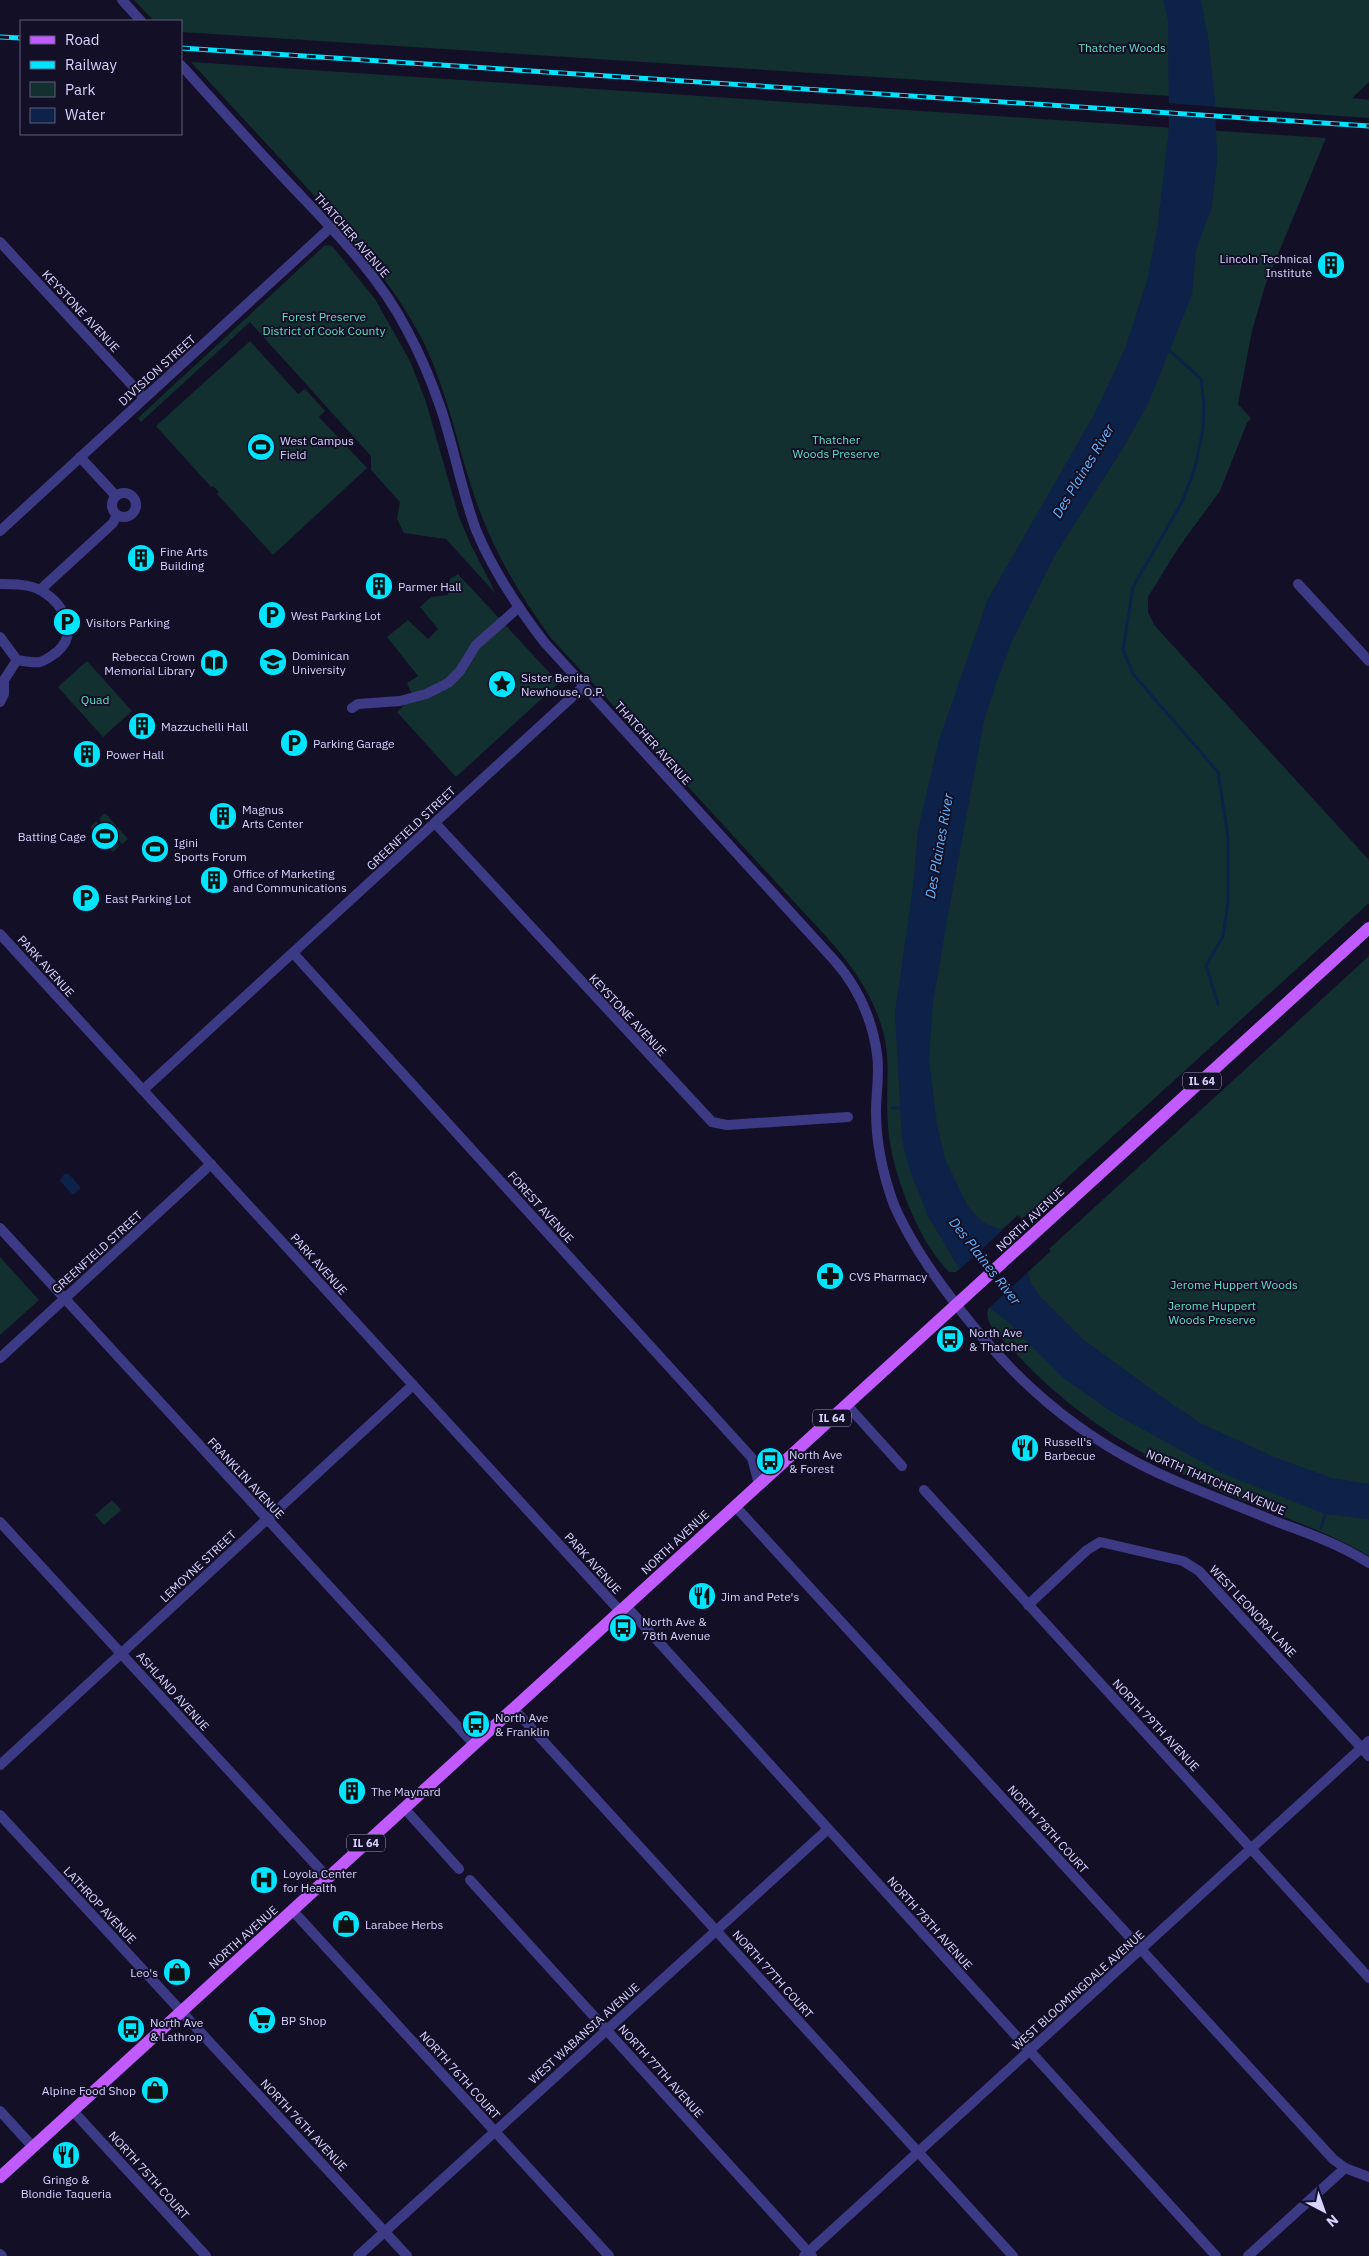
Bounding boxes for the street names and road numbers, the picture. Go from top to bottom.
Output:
street label: THATCHER AVENUE [311,190,393,280]
street label: KEYSTONE AVENUE [39,267,123,355]
street label: DIVISION STREET [115,331,199,409]
street label: THATCHER AVENUE [611,698,695,788]
street label: GREENFIELD STREET [363,783,459,873]
street label: PARK AVENUE [14,932,78,1000]
street label: KEYSTONE AVENUE [586,971,670,1059]
road number: IL 64 [1183,1072,1221,1090]
street label: FOREST AVENUE [505,1168,577,1246]
street label: NORTH AVENUE [993,1184,1067,1254]
street label: GREENFIELD STREET [49,1207,145,1296]
street label: PARK AVENUE [287,1230,351,1298]
road number: IL 64 [813,1410,851,1426]
street label: FRANKLIN AVENUE [205,1434,287,1522]
street label: NORTH THATCHER AVENUE [1144,1446,1288,1518]
street label: NORTH AVENUE [638,1507,712,1577]
street label: LEMOYNE STREET [157,1527,239,1605]
street label: PARK AVENUE [561,1529,625,1597]
street label: WEST LEONORA LANE [1206,1562,1300,1660]
street label: ASHLAND AVENUE [133,1648,213,1734]
street label: NORTH 79TH AVENUE [1110,1676,1202,1774]
street label: NORTH 78TH COURT [1005,1782,1092,1876]
road number: IL 64 [347,1835,385,1852]
street label: LATHROP AVENUE [60,1863,140,1947]
street label: NORTH 78TH AVENUE [884,1873,976,1973]
street label: NORTH AVENUE [205,1902,281,1972]
street label: NORTH 77TH COURT [730,1927,817,2021]
street label: WEST BLOOMINGDALE AVENUE [1009,1927,1147,2053]
street label: WEST WABANSIA AVENUE [526,1979,642,2087]
street label: NORTH 77TH AVENUE [615,2021,707,2121]
street label: NORTH 76TH COURT [417,2028,504,2122]
street label: NORTH 76TH AVENUE [258,2076,350,2174]
street label: NORTH 75TH COURT [106,2128,193,2222]

